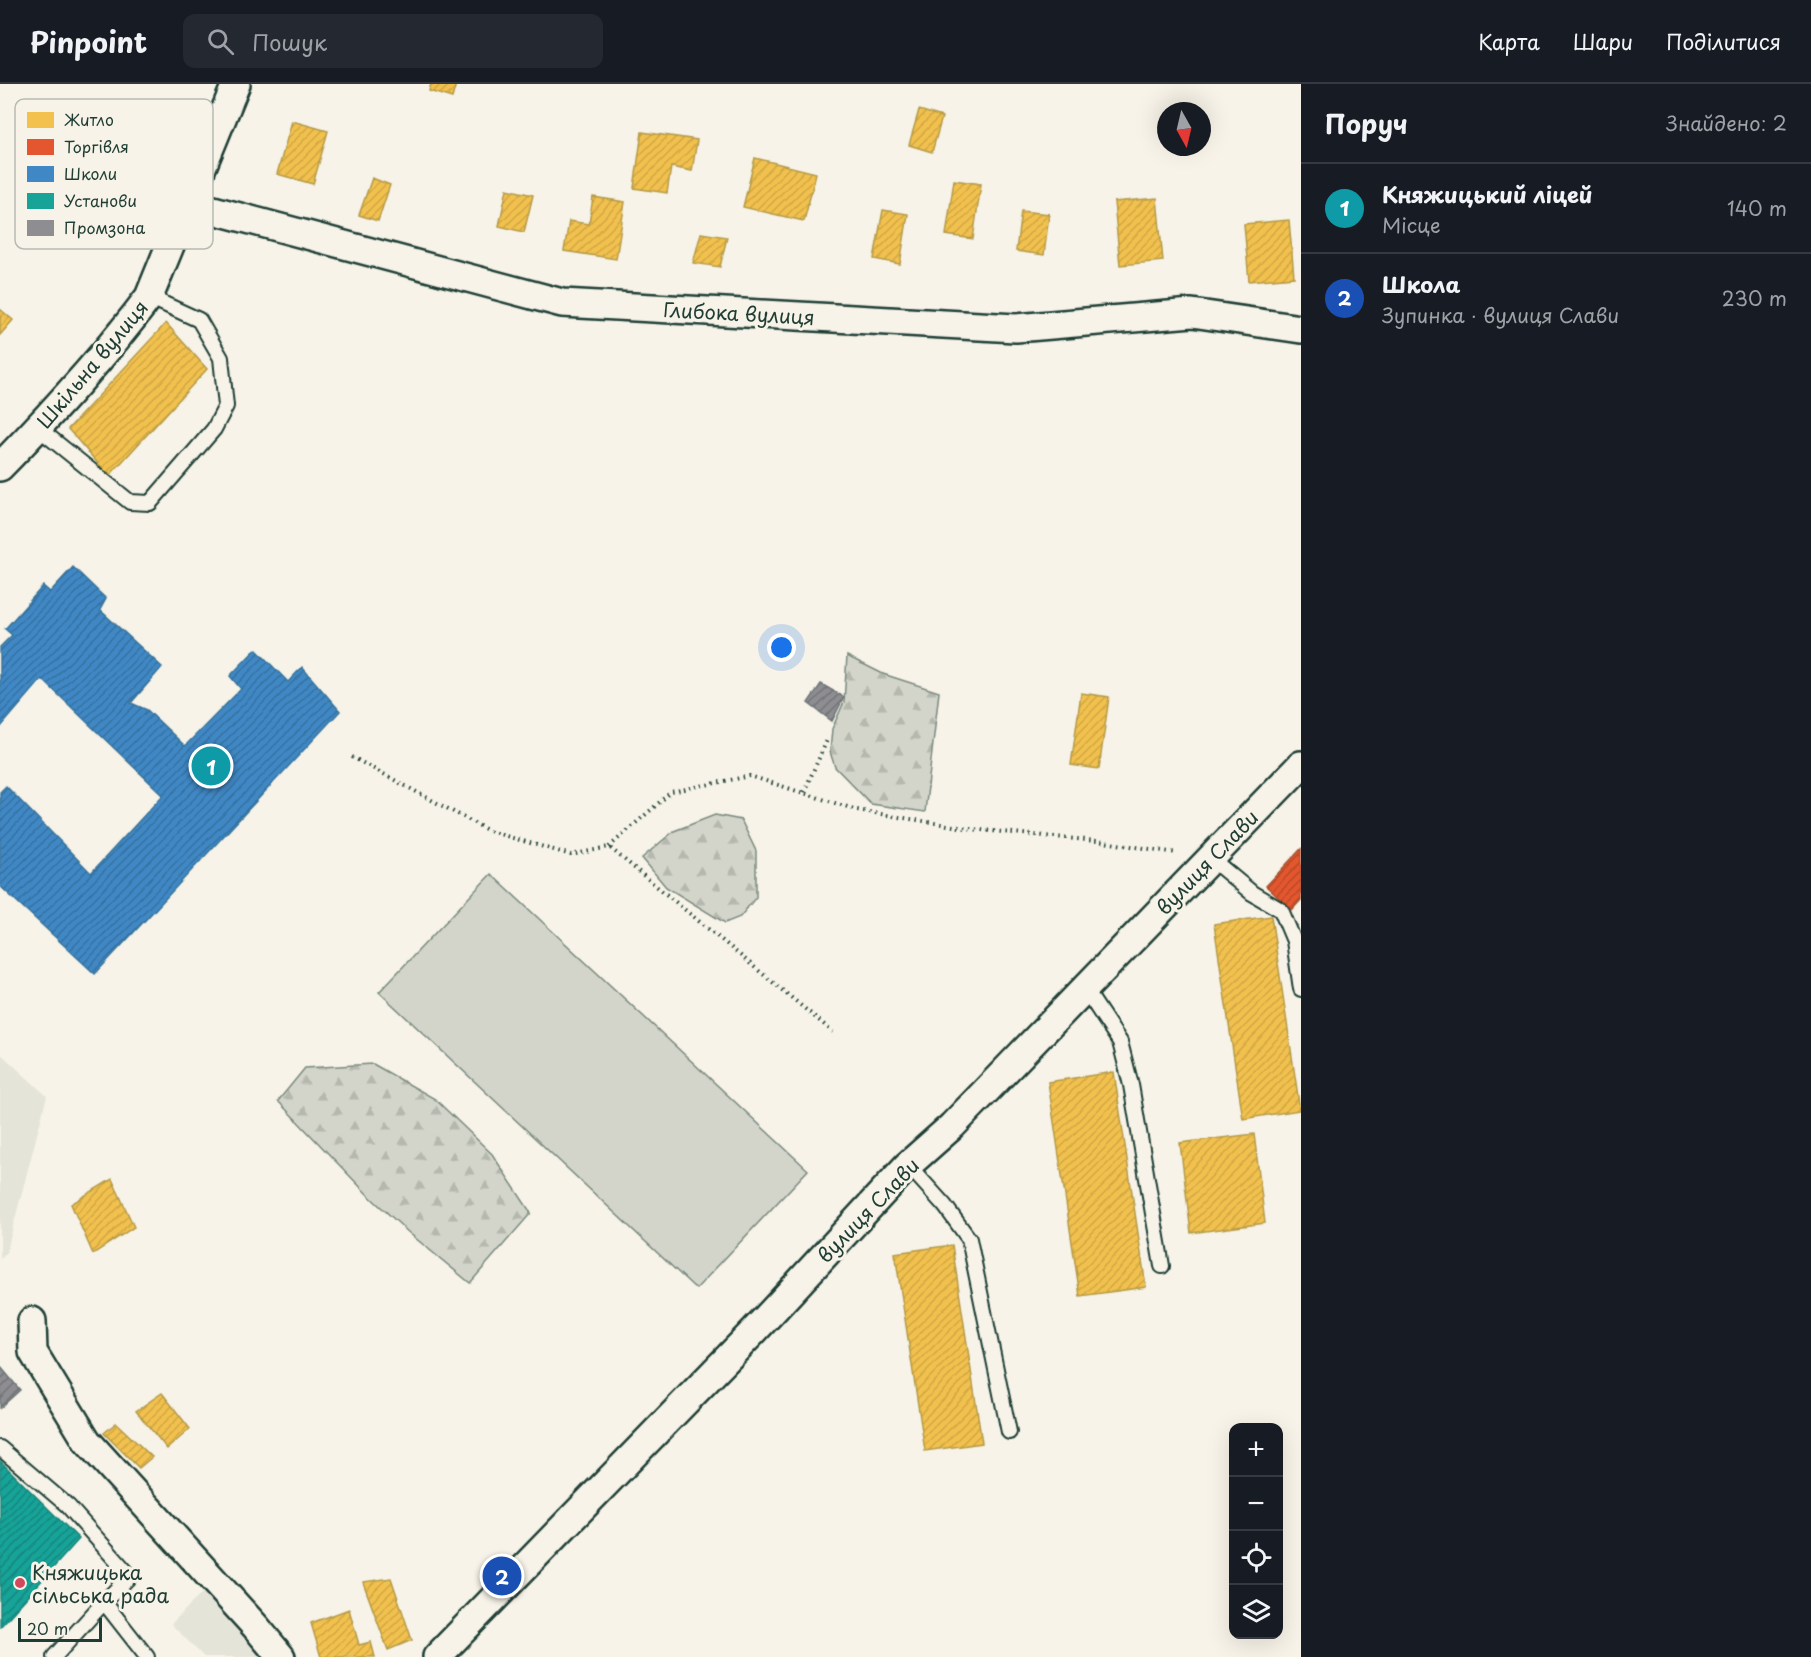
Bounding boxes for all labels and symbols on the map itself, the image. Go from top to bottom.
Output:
legend [15,99,213,249]
north arrow [1157,102,1211,156]
text: Житло [64,107,114,131]
text: Торгівля [64,134,129,158]
text: Школи [64,161,117,185]
text: Установи [64,188,137,212]
text: Промзона [64,215,145,239]
street label: Шкільна вулиця [29,293,155,435]
street label: Глибока вулиця [662,294,816,332]
your location [767,633,796,662]
pin: 1 [192,744,230,788]
street label: вулиця Слави [1149,803,1265,921]
street label: вулиця Слави [810,1151,926,1269]
pin: 2 [482,1554,522,1598]
place label: Княжицька сільська рада [32,1557,170,1610]
marker: Княжицька сільська рада [13,1576,27,1590]
scale bar [18,1615,102,1642]

